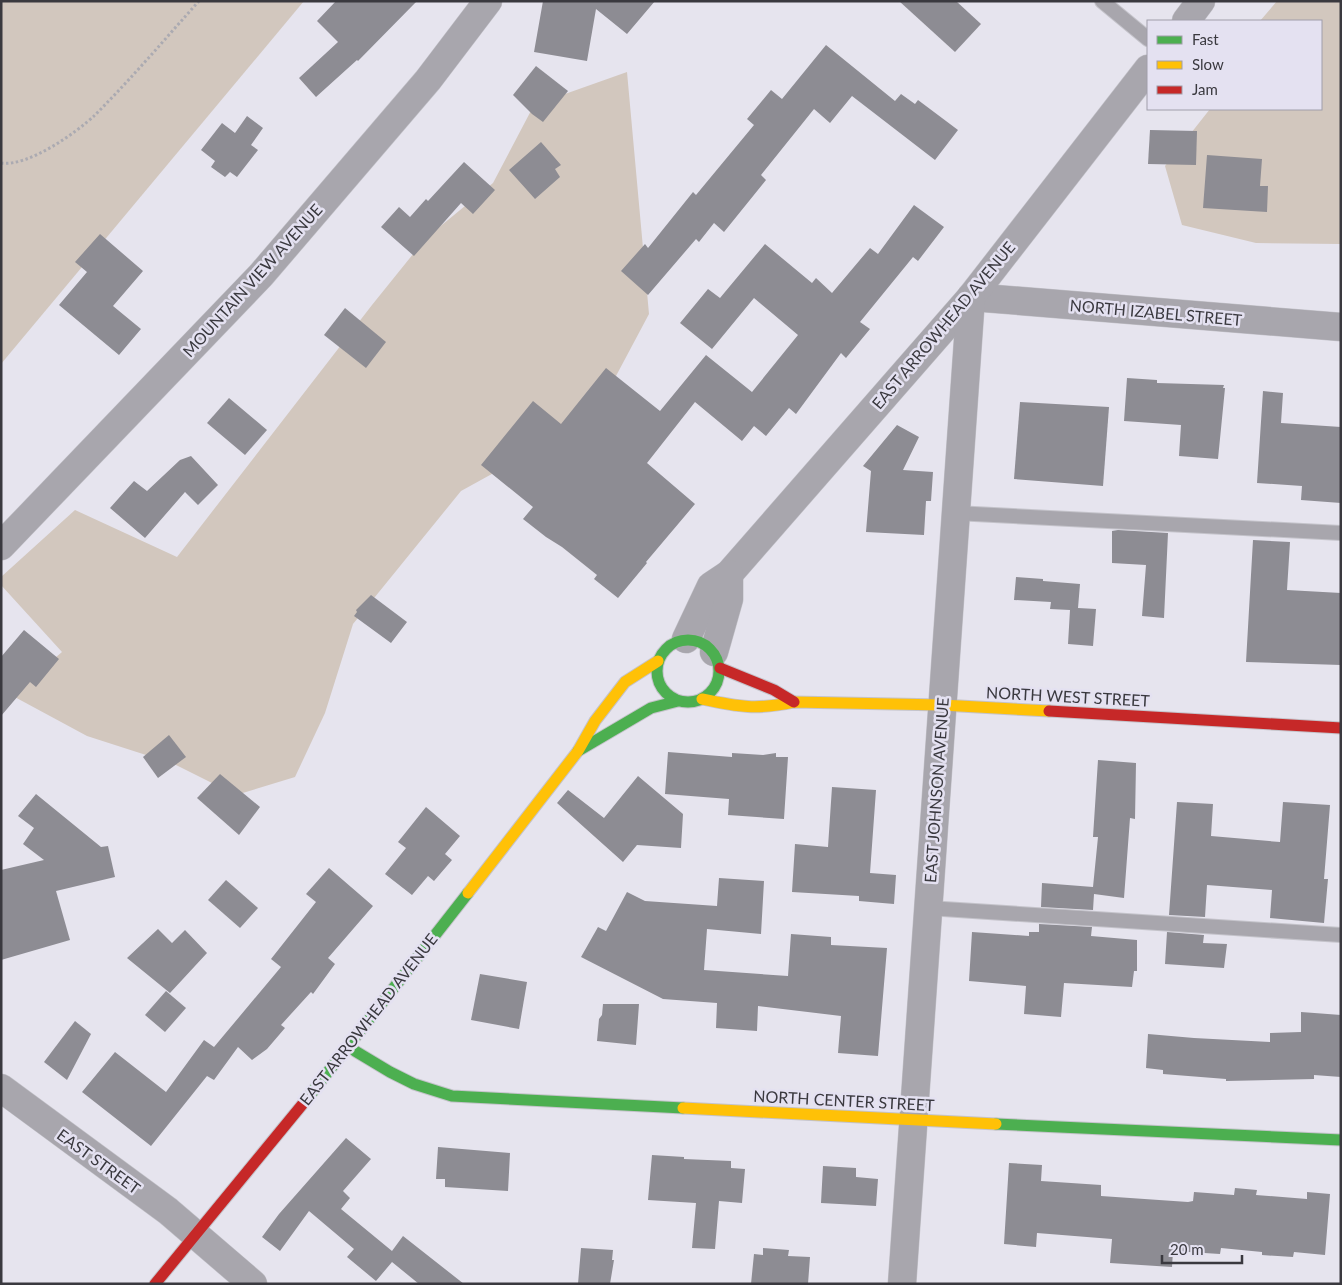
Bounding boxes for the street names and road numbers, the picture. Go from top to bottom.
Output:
street label: MOUNTAIN VIEW AVENUE [178,200,326,360]
street label: EAST ARROWHEAD AVENUE [867,237,1019,413]
street label: NORTH IZABEL STREET [1069,295,1243,329]
street label: NORTH WEST STREET [986,682,1151,710]
street label: EAST JOHNSON AVENUE [920,697,952,883]
street label: EAST ARROWHEAD AVENUE [295,929,441,1109]
street label: NORTH CENTER STREET [753,1086,936,1114]
street label: EAST STREET [54,1125,145,1198]

